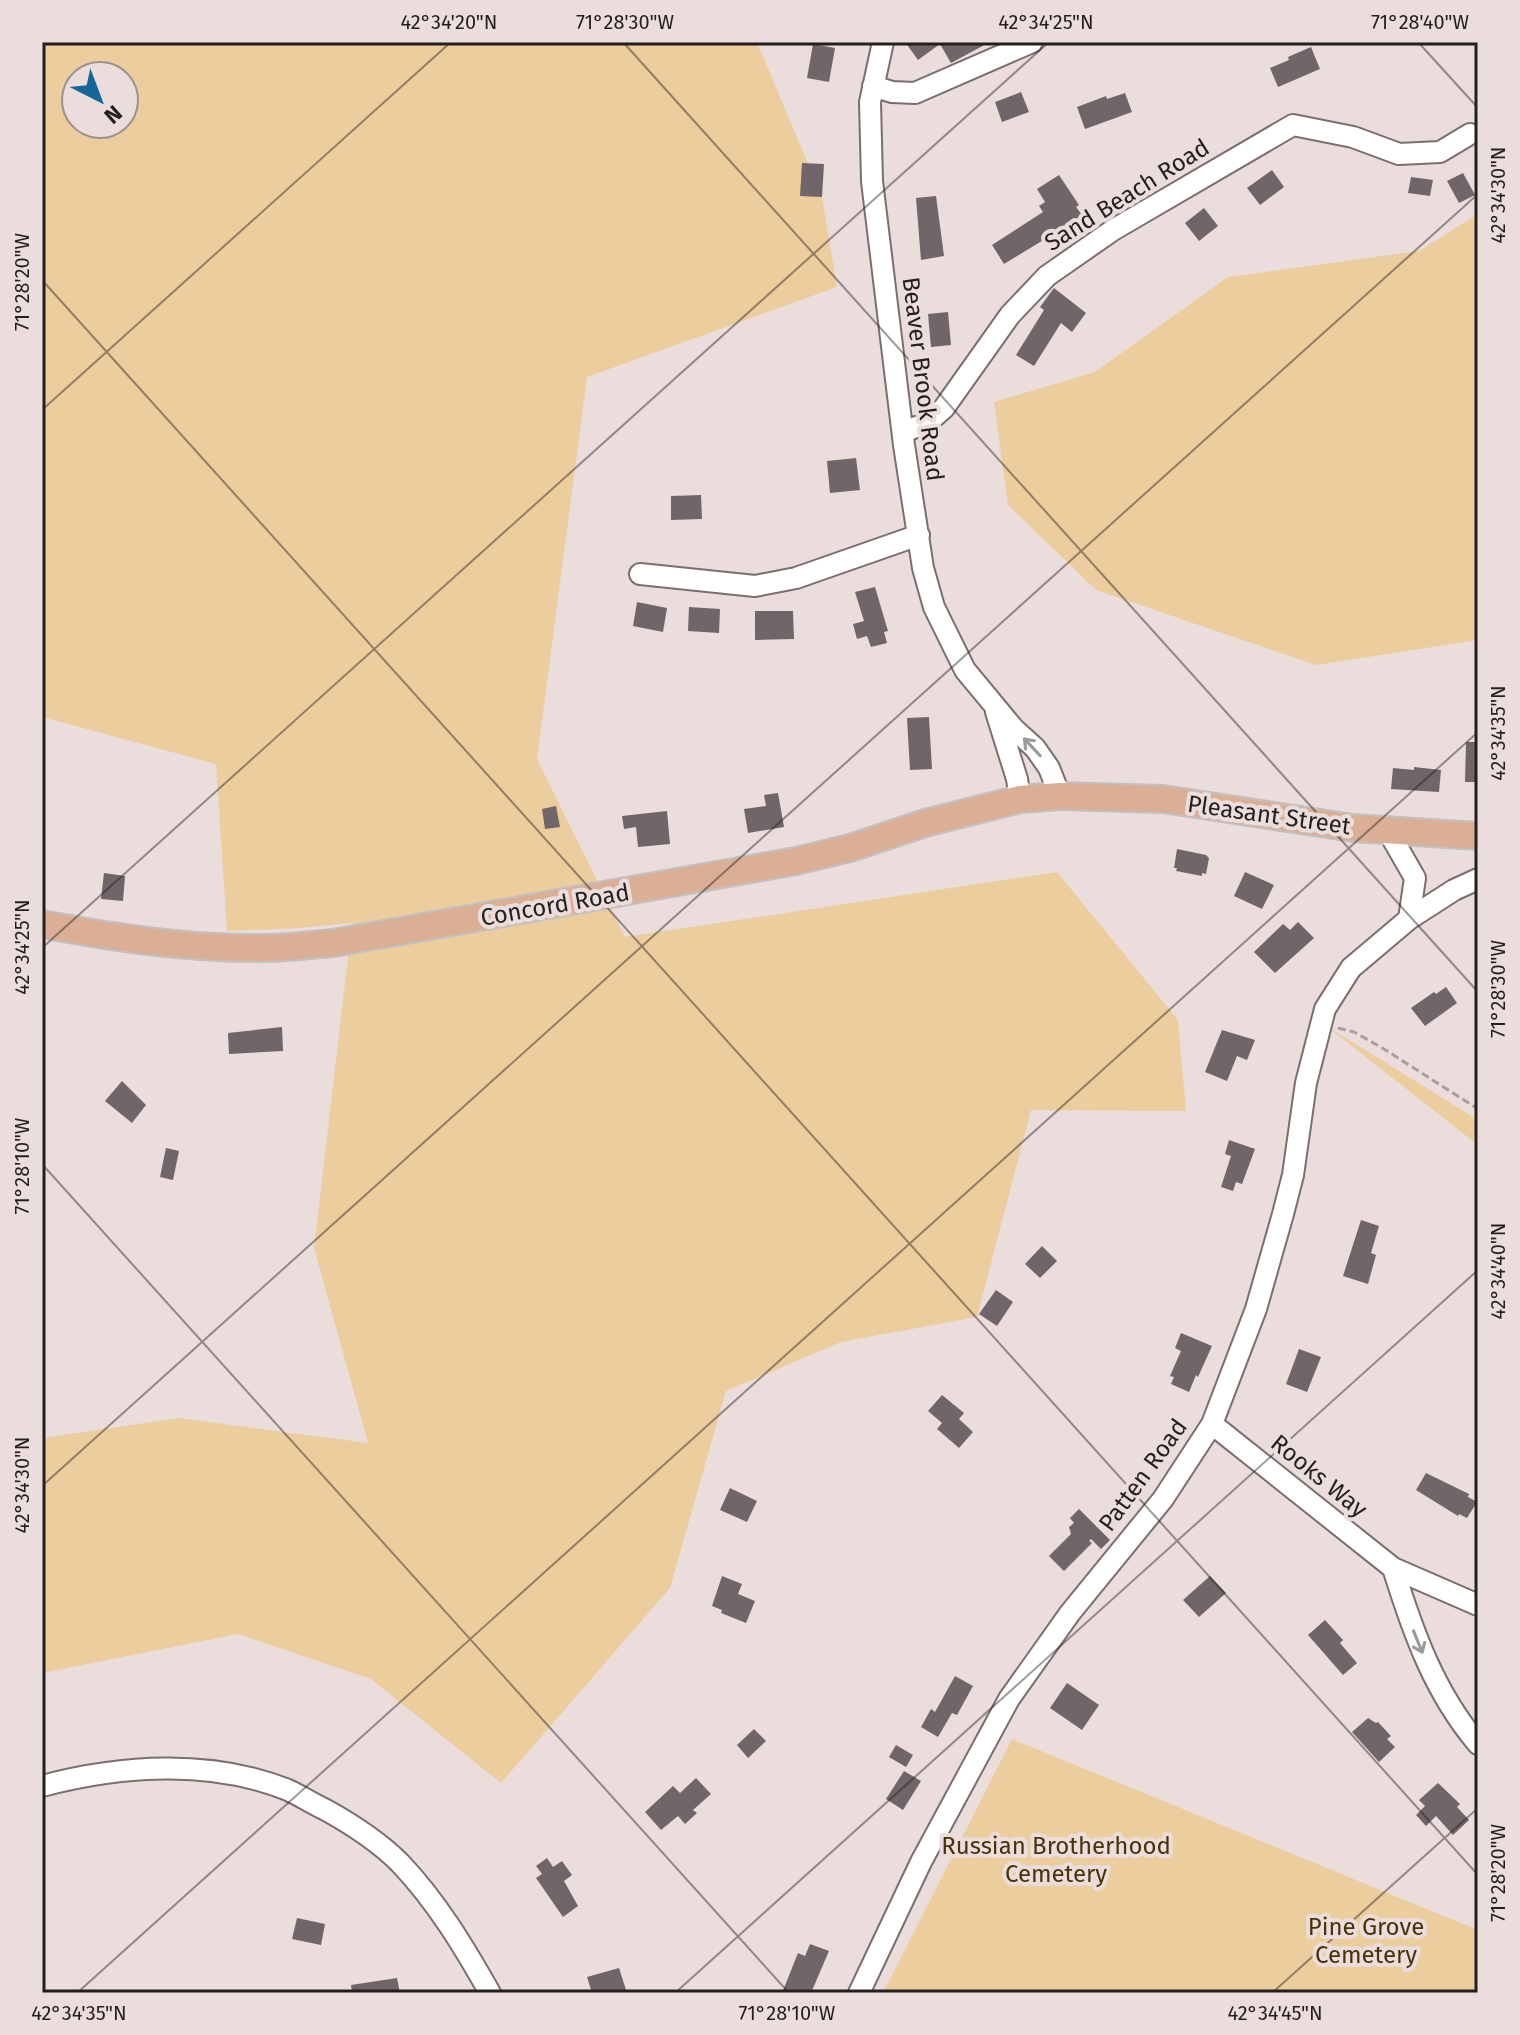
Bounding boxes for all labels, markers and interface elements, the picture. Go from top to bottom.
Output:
text: 42°34'20"N [401,10,498,34]
text: 71°28'30"W [576,10,675,34]
text: 42°34'25"N [998,10,1094,34]
text: 71°28'40"W [1371,10,1469,34]
north arrow [60,60,140,140]
text: N [99,100,128,129]
street label: Sand Beach Road [1040,133,1214,257]
text: 42°34'30"N [1486,146,1510,244]
text: 71°28'20"W [10,233,34,331]
street label: Beaver Brook Road [897,275,949,483]
text: 42°34'35"N [1486,685,1510,781]
one-way arrow [1022,737,1041,757]
street label: Pleasant Street [1186,790,1353,840]
street label: Concord Road [478,878,632,932]
text: 42°34'25"N [10,899,34,995]
text: 71°28'30"W [1486,939,1510,1038]
text: 71°28'10"W [10,1117,34,1214]
text: 42°34'40"N [1486,1223,1510,1319]
street label: Patten Road [1093,1414,1193,1536]
street label: Rooks Way [1265,1429,1373,1523]
text: 42°34'30"N [10,1436,34,1534]
one-way arrow [1411,1629,1426,1654]
text: 71°28'20"W [1486,1824,1510,1922]
park label: Russian Brotherhood Cemetery [941,1832,1171,1888]
park label: Pine Grove Cemetery [1308,1913,1424,1969]
text: 42°34'35"N [31,2001,127,2025]
text: 71°28'10"W [739,2001,836,2025]
text: 42°34'45"N [1227,2001,1323,2025]

